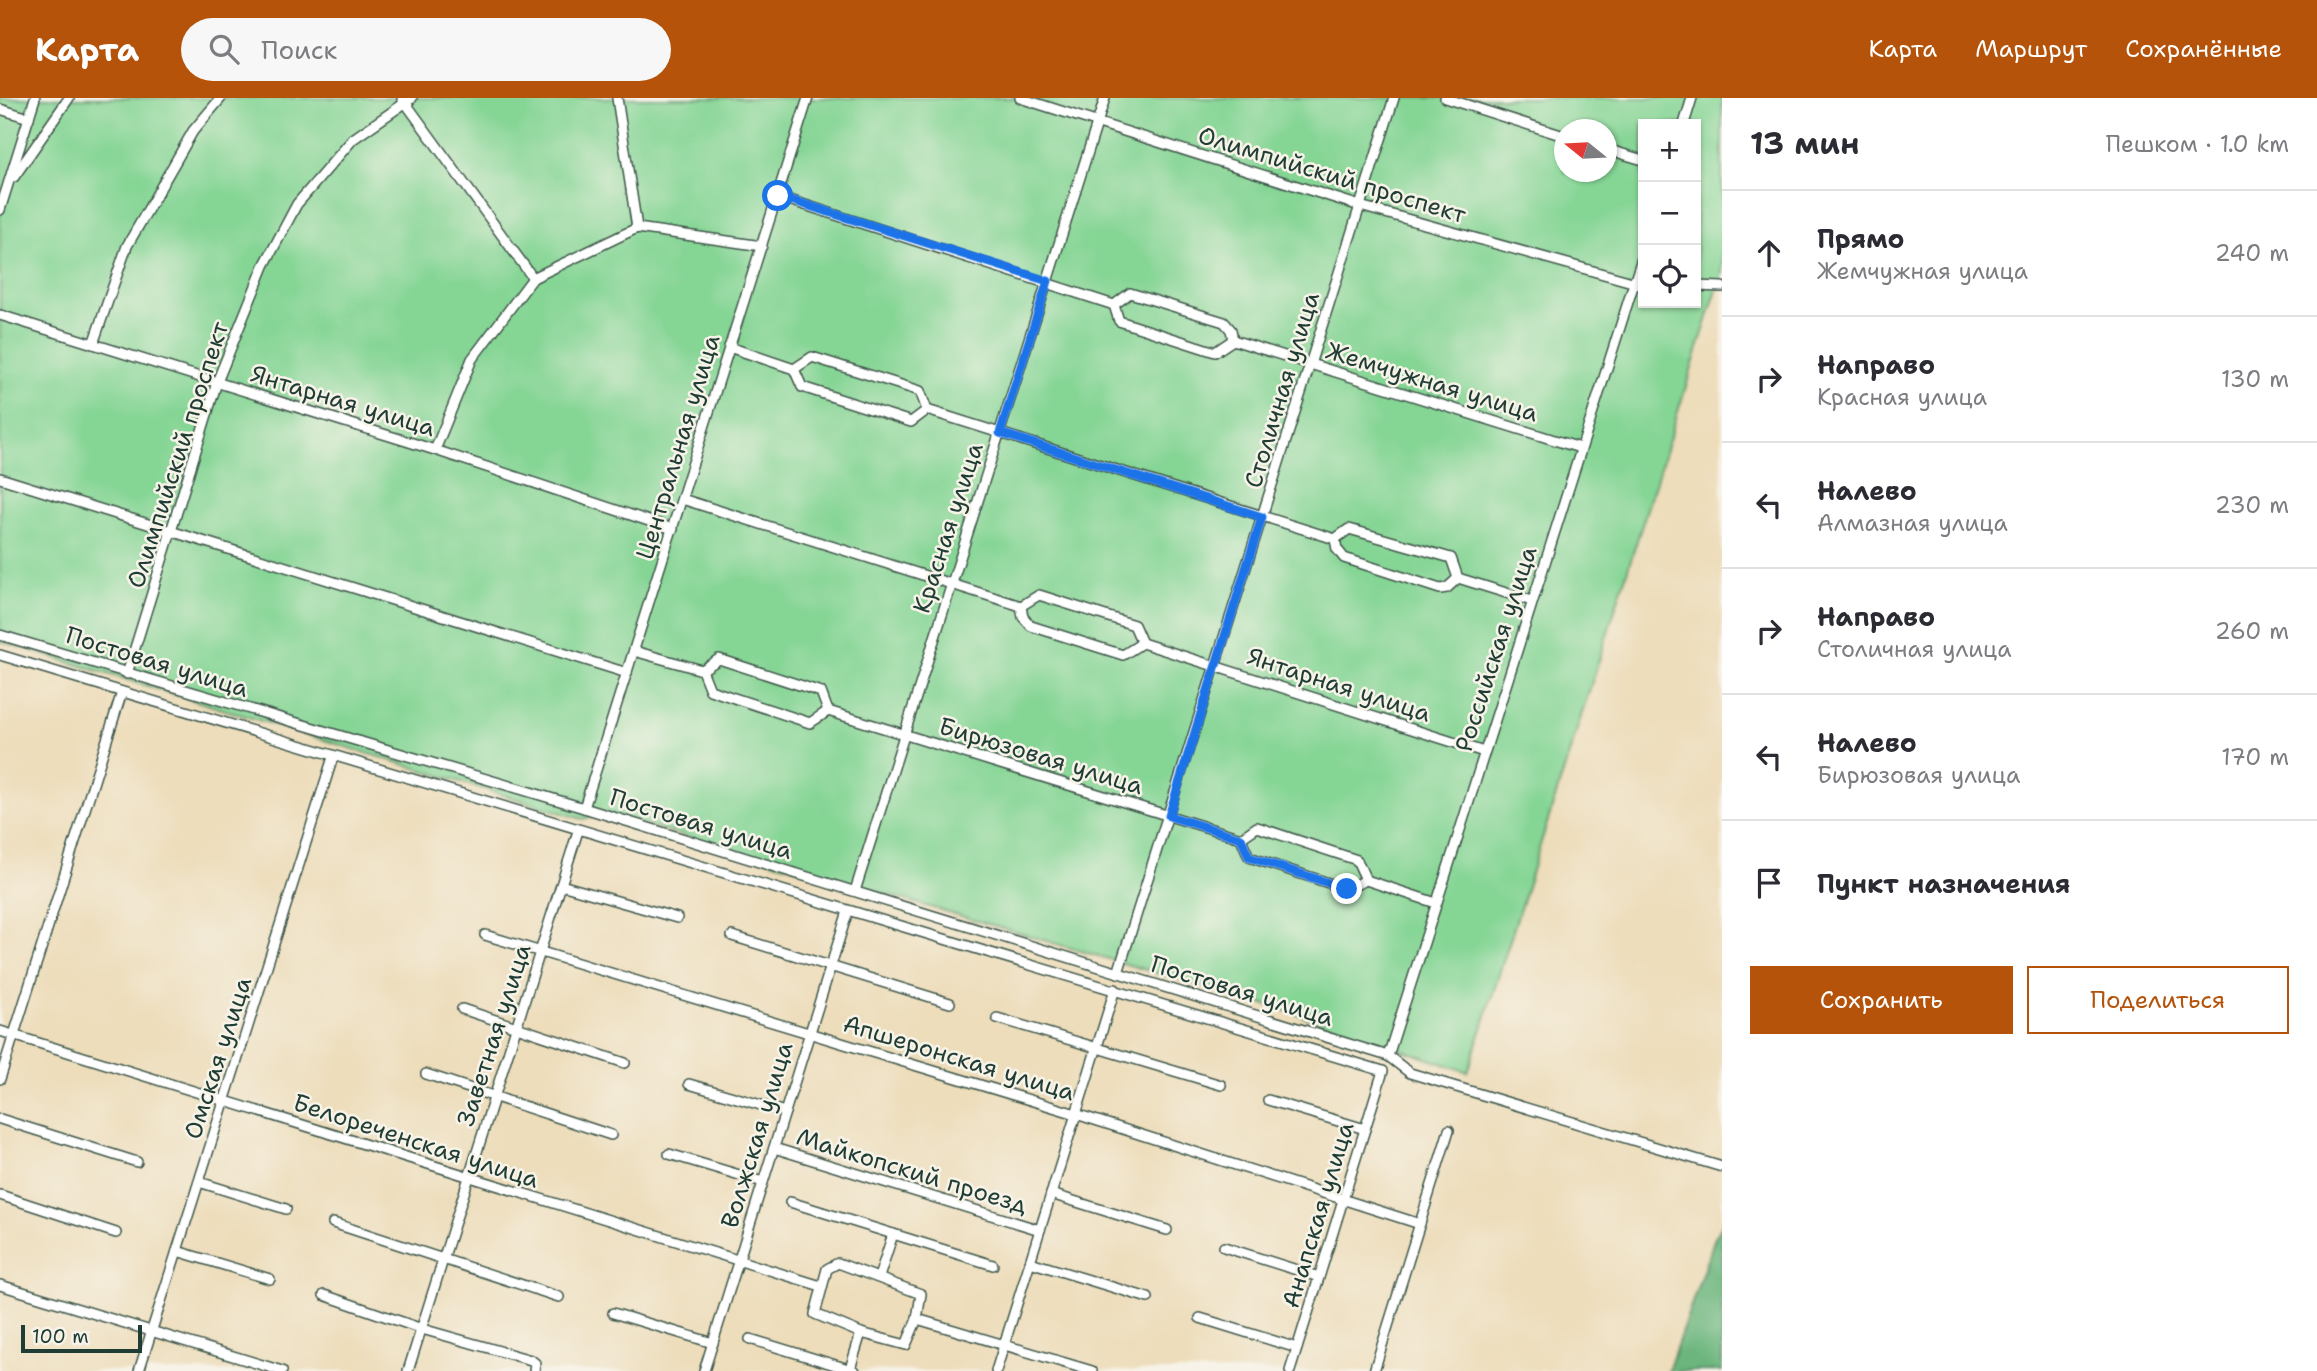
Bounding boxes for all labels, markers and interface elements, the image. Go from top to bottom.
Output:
search box [181,18,671,81]
text: Карта [35,27,139,72]
icon: search [205,30,243,68]
text: Поиск [261,32,337,67]
text: Карта [1869,33,1937,65]
text: Маршрут [1975,33,2087,65]
text: Сохранённые [2125,33,2282,65]
street label: Олимпийский проспект [1194,119,1471,231]
north arrow [1554,119,1617,182]
map controls [1638,119,1701,308]
button: + [1638,119,1701,182]
text: 13 мин [1750,123,1859,164]
text: Пешком · 1.0 km [2106,129,2289,159]
route start [762,180,793,211]
button: − [1638,182,1701,245]
text: Прямо [1817,221,1905,256]
icon: ahead [1750,234,1788,272]
text: 240 m [2215,238,2289,268]
button: locate [1638,245,1701,308]
text: Жемчужная улица [1817,256,2028,286]
street label: Столичная улица [1237,288,1327,492]
street label: Олимпийский проспект [120,317,236,592]
street label: Центральная улица [629,331,727,563]
street label: Жемчужная улица [1322,335,1542,430]
text: Направо [1817,347,1935,382]
street label: Янтарная улица [247,358,439,444]
icon: right [1750,360,1788,398]
text: 130 m [2221,364,2289,394]
text: Красная улица [1817,382,1987,412]
street label: Красная улица [905,439,991,617]
text: Налево [1817,473,1917,508]
icon: left [1750,486,1788,524]
text: 230 m [2215,490,2289,520]
text: Алмазная улица [1817,508,2008,538]
street label: Российская улица [1448,542,1544,756]
text: Направо [1817,599,1935,634]
icon: right [1750,612,1788,650]
text: 260 m [2215,616,2289,646]
street label: Постовая улица [62,619,252,705]
text: Столичная улица [1817,634,2012,664]
street label: Янтарная улица [1243,640,1435,730]
street label: Бирюзовая улица [935,710,1147,802]
text: Налево [1817,725,1917,760]
icon: left [1750,738,1788,776]
text: 170 m [2221,742,2289,772]
text: Бирюзовая улица [1817,760,2020,790]
street label: Постовая улица [606,781,796,867]
icon: arrive [1750,864,1788,902]
text: Пункт назначения [1817,866,2070,901]
route end [1331,873,1362,904]
street label: Заветная улица [449,940,539,1130]
street label: Постовая улица [1147,948,1337,1034]
button: Сохранить [1750,966,2013,1034]
button: Поделиться [2027,966,2289,1034]
street label: Омская улица [177,973,259,1143]
street label: Апшеронская улица [839,1008,1079,1108]
street label: Волжская улица [714,1038,800,1232]
street label: Белореченская улица [289,1086,543,1196]
street label: Анапская улица [1275,1118,1361,1312]
street label: Майкопский проезд [793,1121,1031,1221]
scale bar [21,1322,142,1354]
text: 100 m [32,1324,89,1349]

